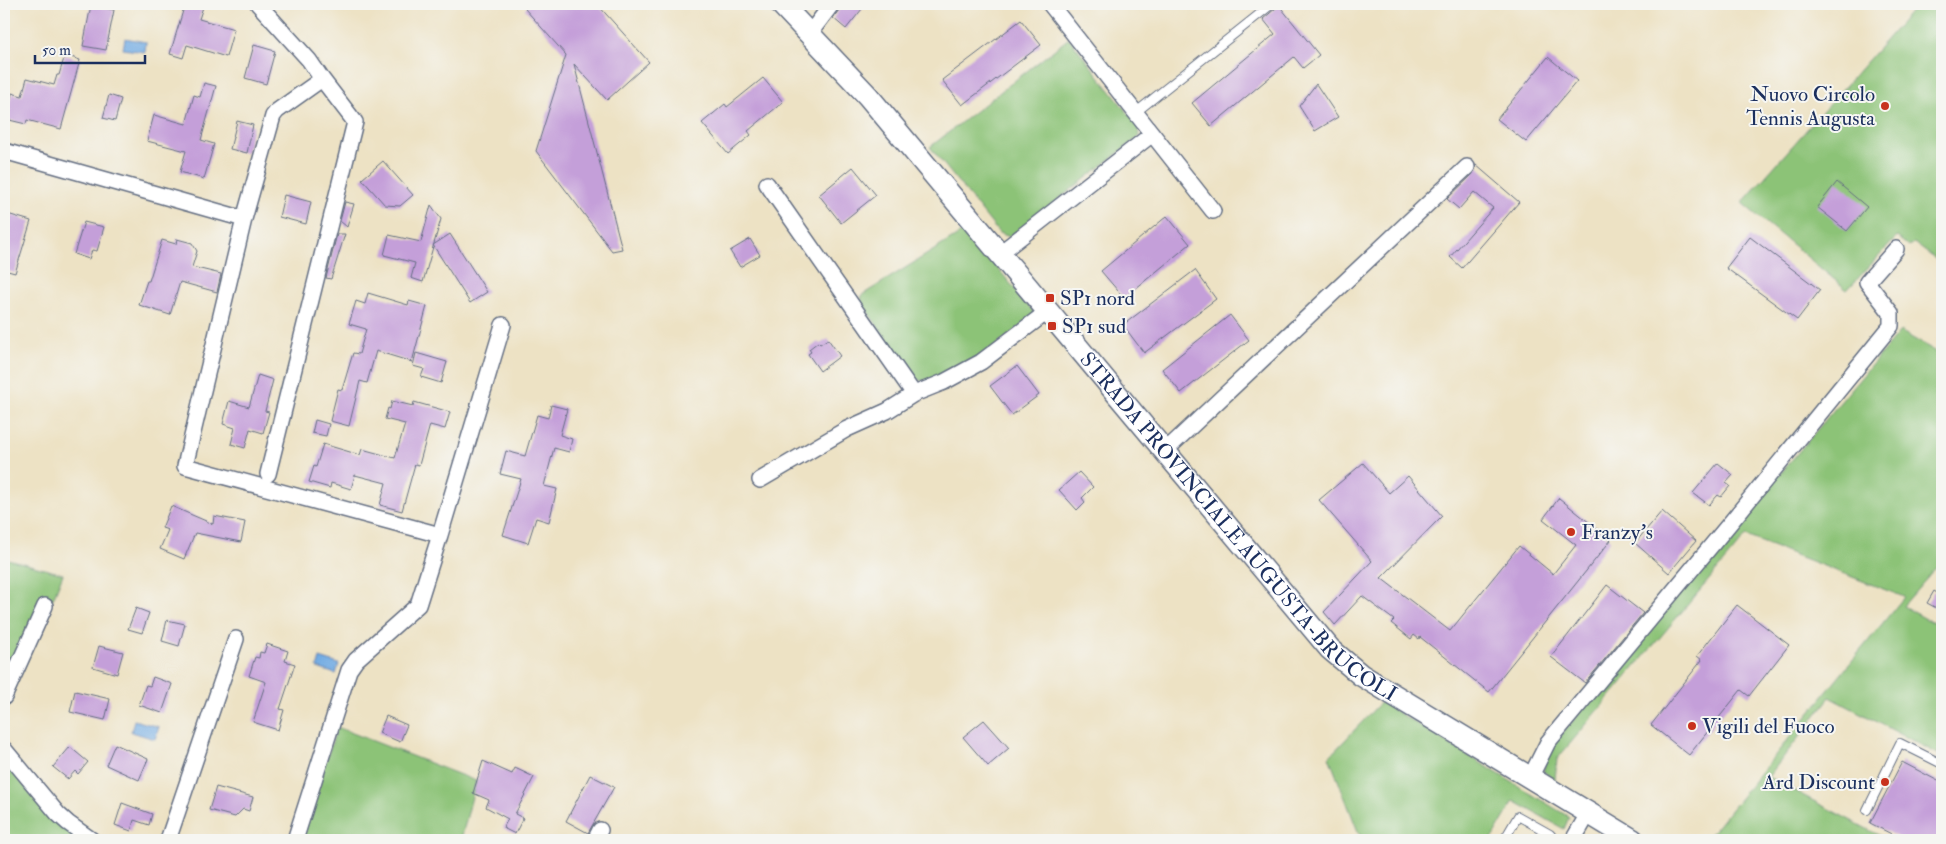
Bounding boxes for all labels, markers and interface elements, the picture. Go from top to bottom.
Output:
scale bar [35,32,145,64]
text: 50 m [42,41,71,60]
place label: Nuovo Circolo Tennis Augusta [1746,81,1875,132]
marker: Nuovo Circolo Tennis Augusta [1879,100,1891,112]
place label: SP1 nord [1060,285,1135,312]
marker: SP1 nord [1044,292,1056,304]
place label: SP1 sud [1062,313,1127,340]
marker: SP1 sud [1046,320,1058,332]
street label: STRADA PROVINCIALE AUGUSTA-BRUCOLI [1074,347,1402,708]
place label: Franzy's [1581,519,1653,546]
marker: Franzy's [1565,526,1577,538]
place label: Vigili del Fuoco [1702,713,1835,740]
marker: Vigili del Fuoco [1686,720,1698,732]
place label: Ard Discount [1761,769,1875,796]
marker: Ard Discount [1879,776,1891,788]

